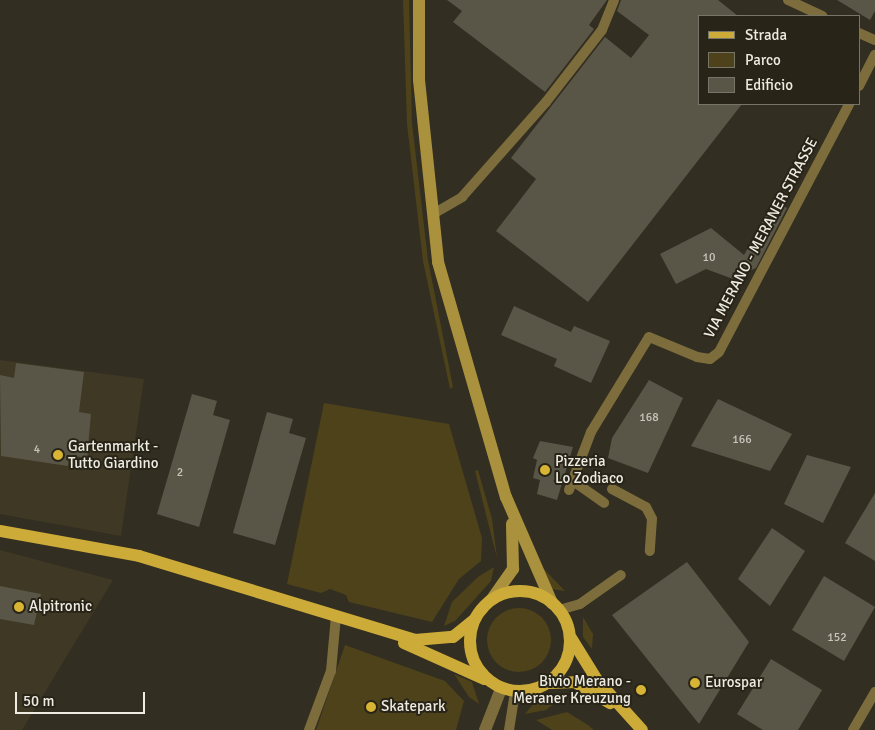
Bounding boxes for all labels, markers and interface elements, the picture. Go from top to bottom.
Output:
legend [698,15,860,105]
text: Strada [745,26,787,44]
text: Parco [745,51,781,69]
text: Edificio [745,76,793,94]
street label: VIA MERANO - MERANER STRASSE [700,135,822,341]
house number: 10 [703,251,715,265]
house number: 168 [639,411,659,425]
house number: 166 [732,433,752,447]
place label: Gartenmarkt - Tutto Giardino [68,437,158,472]
house number: 4 [34,443,40,457]
marker: Gartenmarkt - Tutto Giardino [52,449,64,461]
place label: Pizzeria Lo Zodiaco [555,452,624,487]
marker: Pizzeria Lo Zodiaco [539,464,551,476]
house number: 2 [177,466,183,480]
place label: Alpitronic [29,598,92,616]
marker: Alpitronic [13,601,25,613]
house number: 152 [827,631,847,645]
place label: Bivio Merano - Meraner Kreuzung [513,672,631,707]
place label: Eurospar [705,674,762,692]
marker: Eurospar [689,677,701,689]
scale bar [18,682,148,714]
marker: Bivio Merano - Meraner Kreuzung [635,684,647,696]
text: 50 m [23,692,54,710]
place label: Skatepark [381,698,446,716]
marker: Skatepark [365,701,377,713]

